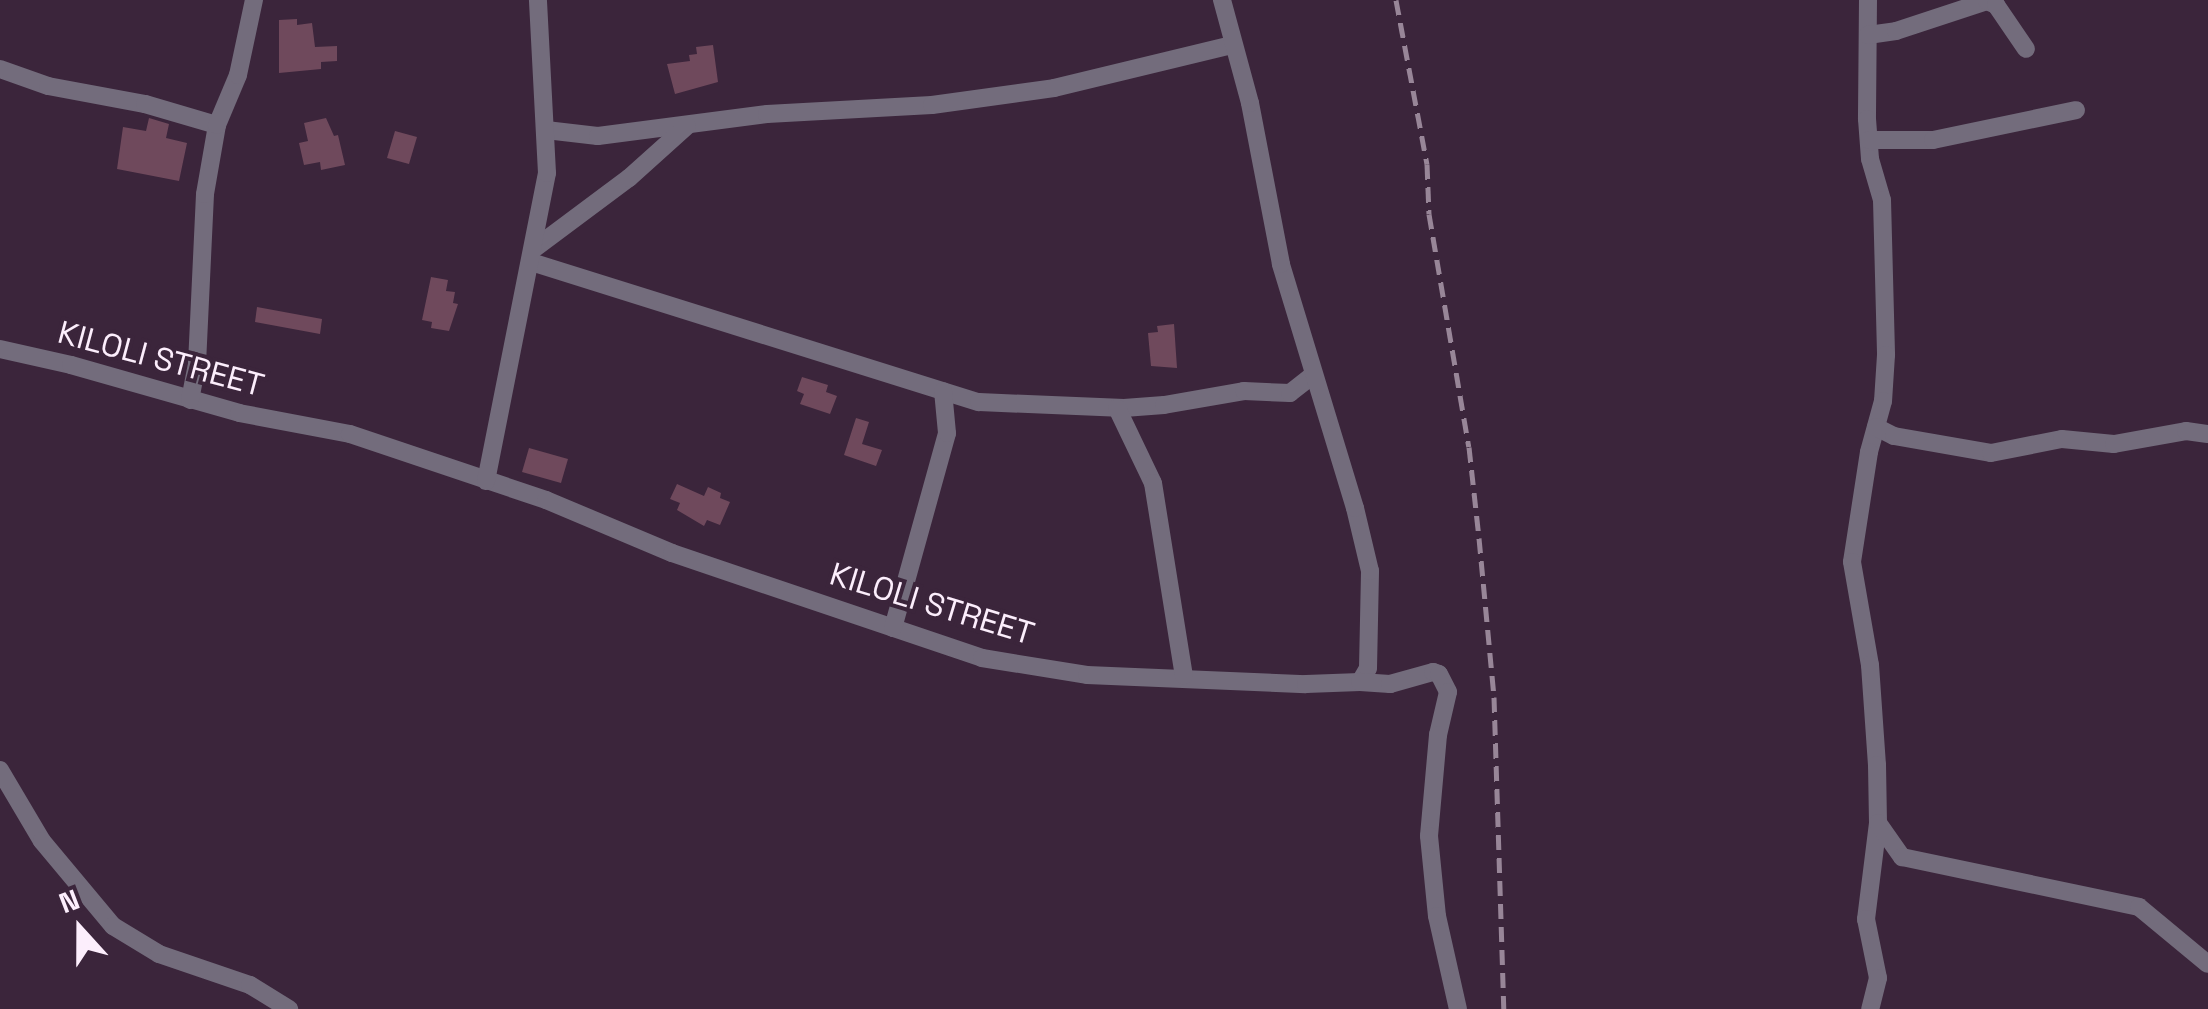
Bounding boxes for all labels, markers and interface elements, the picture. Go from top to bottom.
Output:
street label: KILOLI STREET [54,313,268,405]
street label: KILOLI STREET [825,555,1039,653]
north arrow [30,879,130,979]
text: N [54,881,84,921]

